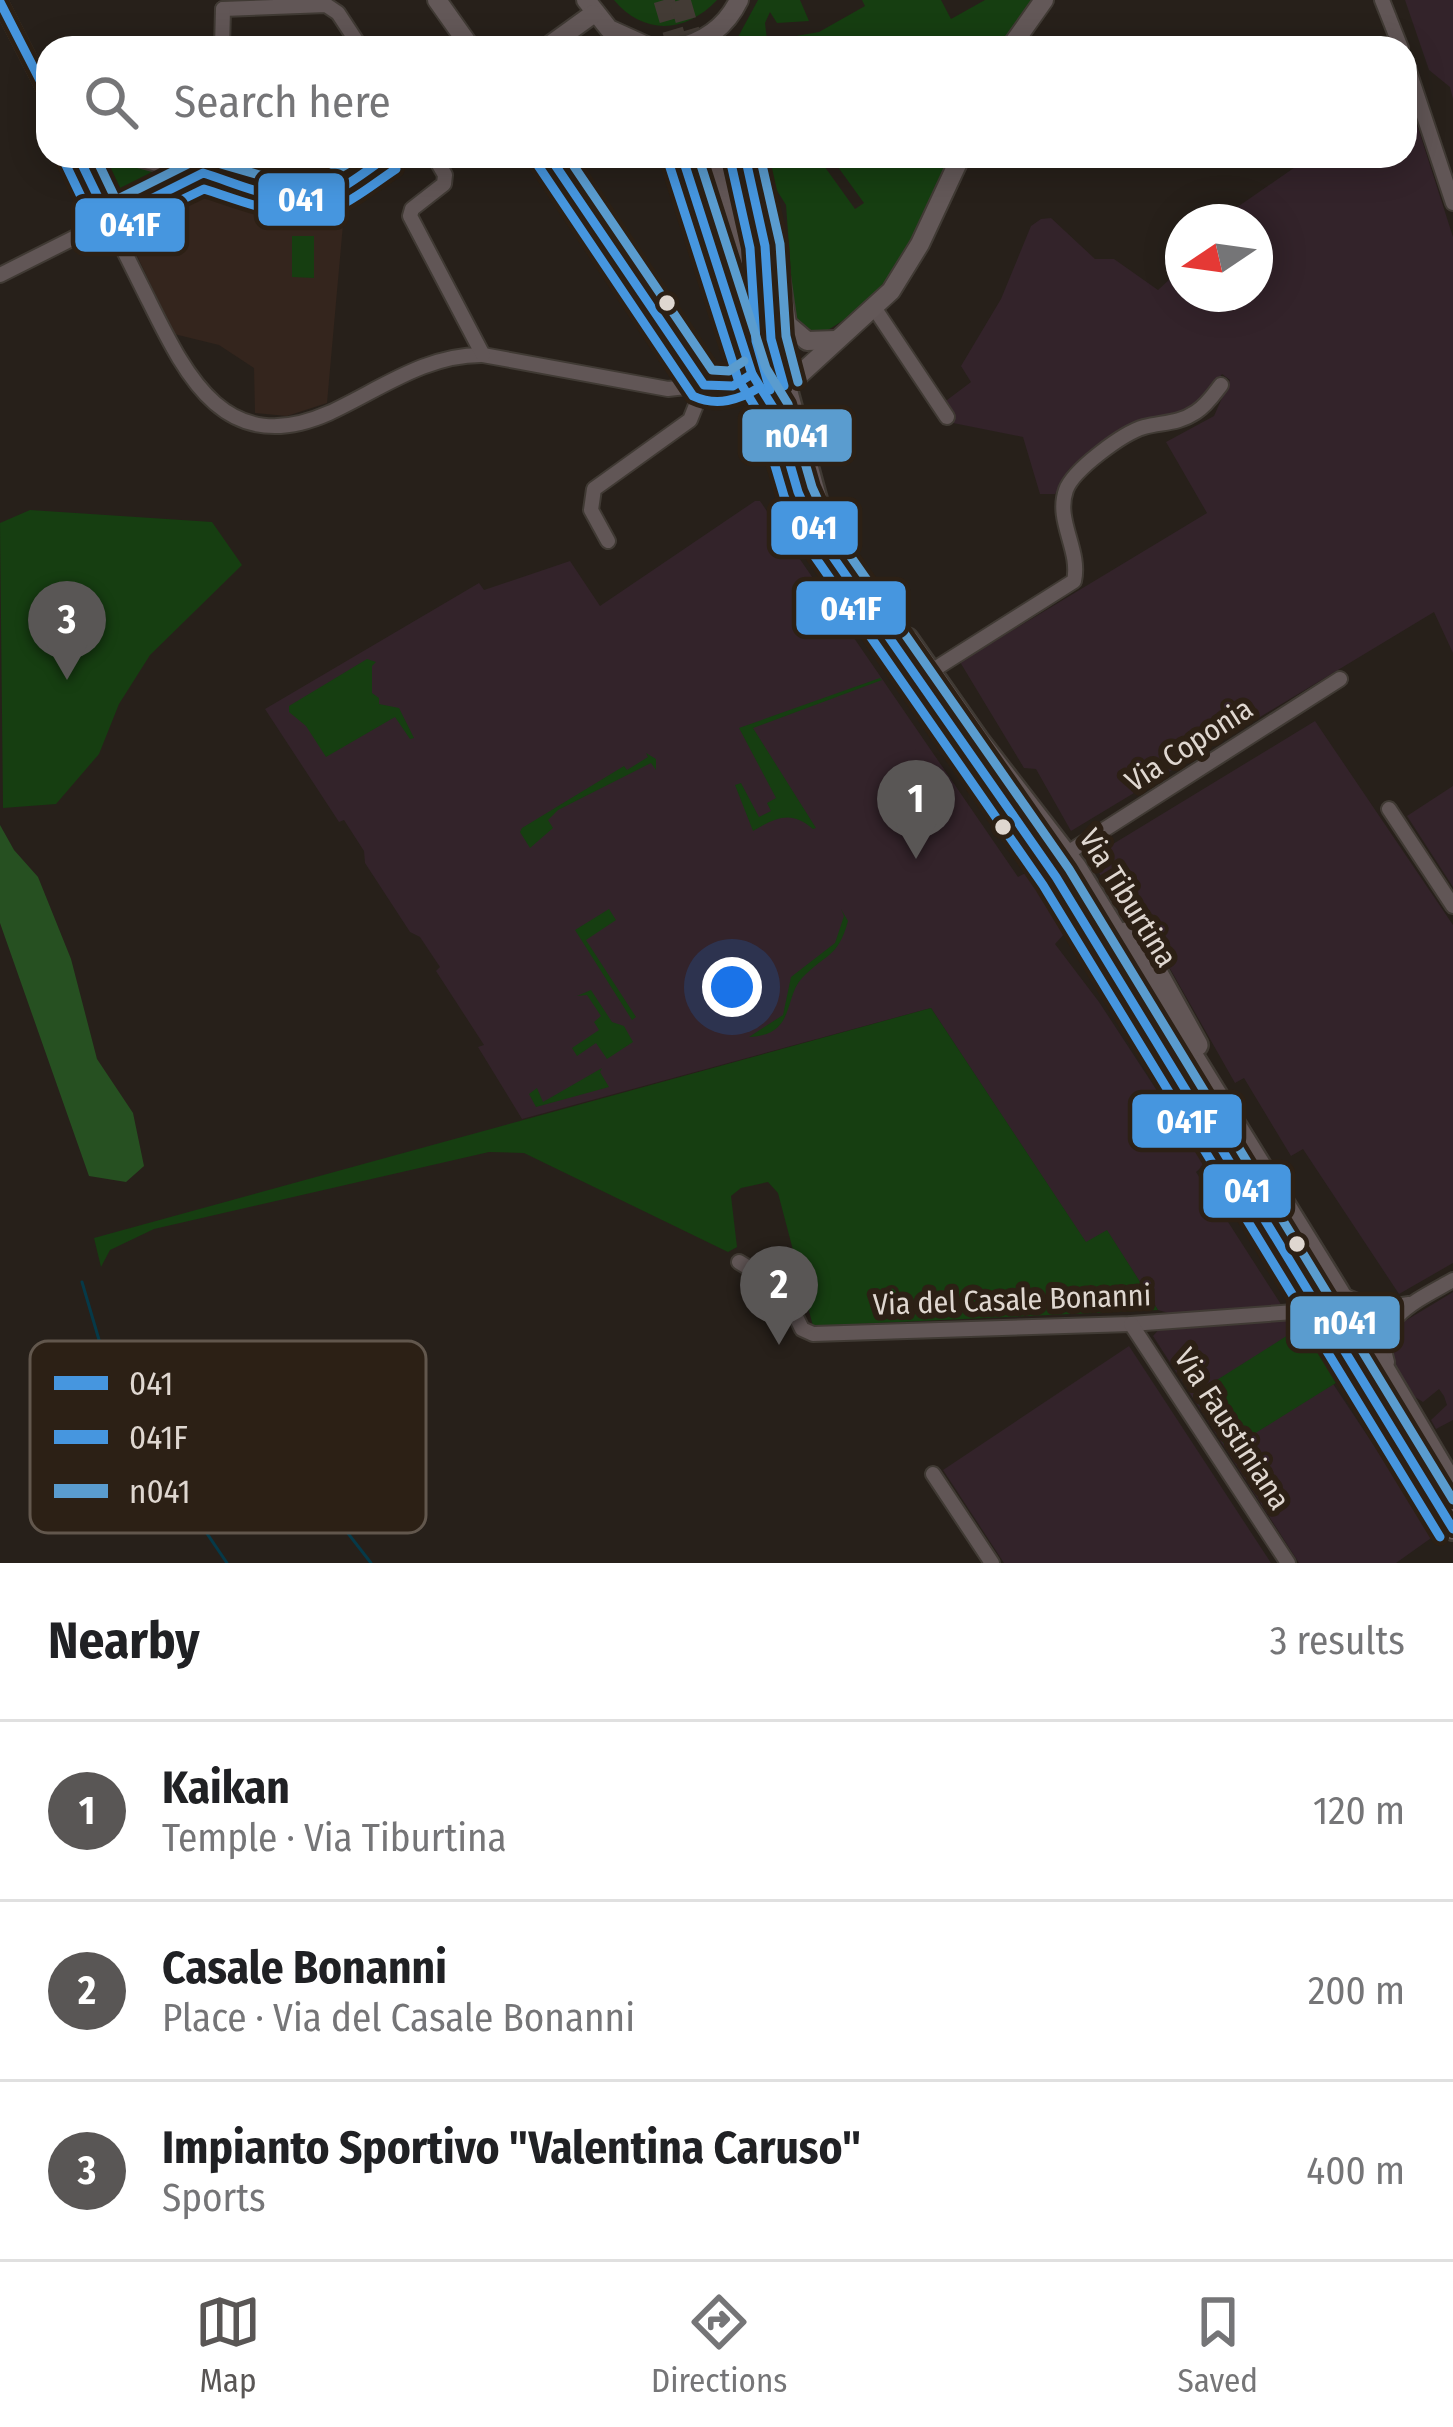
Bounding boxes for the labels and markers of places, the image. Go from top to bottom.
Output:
unlabelled marker [656,292,678,314]
pin: 3 [28,581,106,680]
pin: 1 [877,760,955,859]
unlabelled marker [992,816,1014,838]
unlabelled marker [1286,1233,1308,1255]
pin: 2 [740,1246,818,1345]

